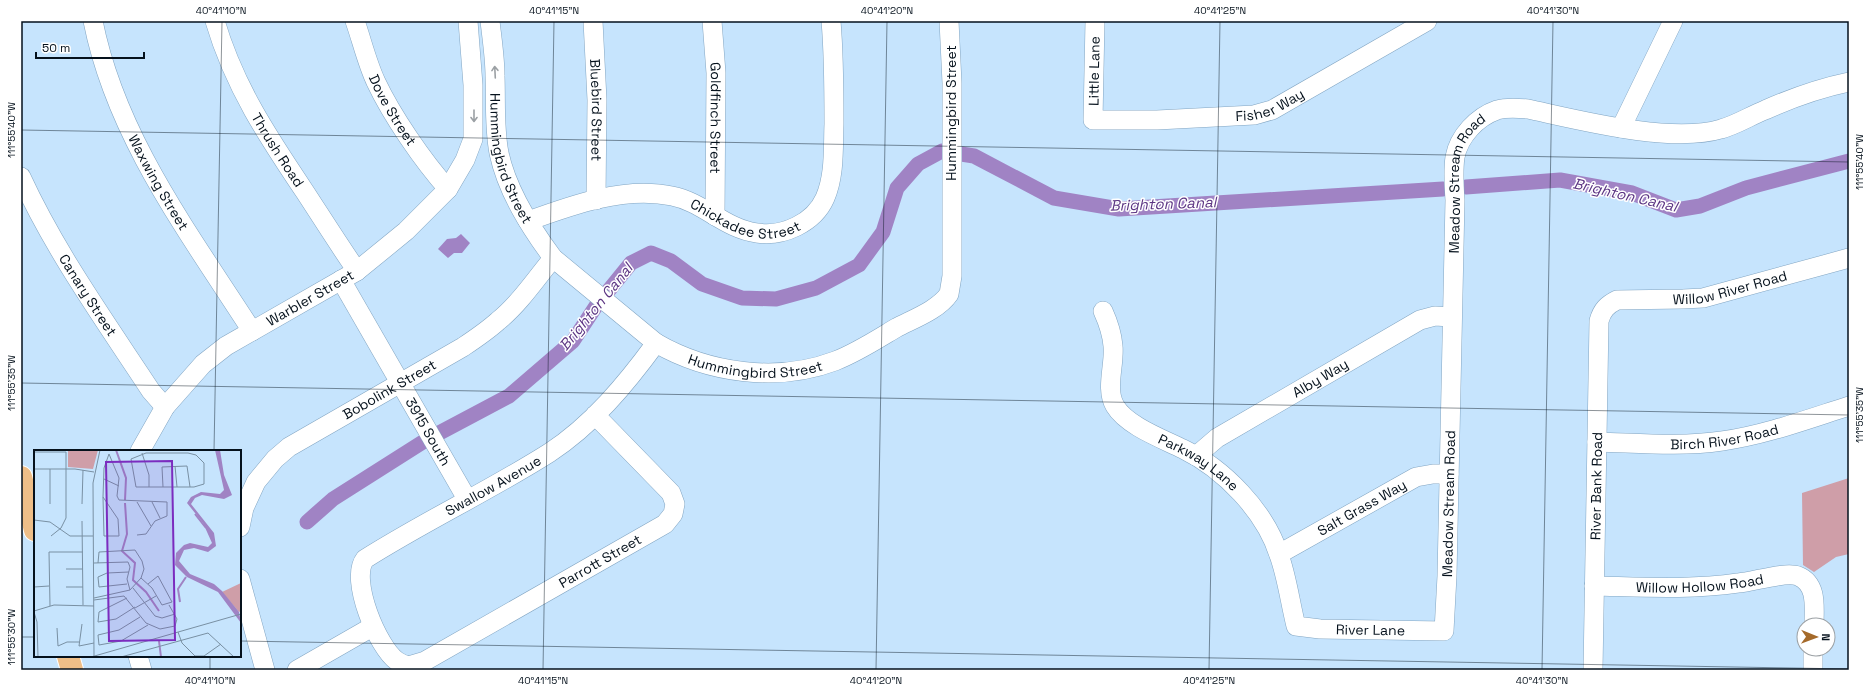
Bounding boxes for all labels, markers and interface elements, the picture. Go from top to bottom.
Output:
text: 40°41'10"N [196,4,246,17]
text: 40°41'15"N [529,4,579,17]
text: 40°41'20"N [861,4,913,17]
text: 40°41'25"N [1194,4,1246,17]
text: 40°41'30"N [1527,4,1579,17]
scale bar [36,34,144,60]
street label: Little Lane [1084,36,1104,106]
text: 50 m [42,40,70,56]
street label: Hummingbird Street [942,45,960,181]
street label: Bluebird Street [586,58,606,161]
street label: Goldfinch Street [706,61,725,174]
one-way arrow [491,66,499,79]
street label: Dove Street [365,72,420,149]
street label: Fisher Way [1235,85,1307,125]
street label: Hummingbird Street [486,93,536,227]
text: 111°55'40"W [5,102,18,158]
one-way arrow [470,109,478,122]
street label: Meadow Stream Road [1445,109,1489,254]
street label: Thrush Road [248,110,308,190]
street label: Waxwing Street [124,131,193,233]
text: 111°55'40"W [1853,134,1866,190]
water label: Brighton Canal [1571,173,1681,216]
water label: Brighton Canal [1109,192,1219,215]
street label: Chickadee Street [687,195,804,243]
street label: Canary Street [55,251,121,340]
water label: Brighton Canal [555,257,638,354]
street label: Warbler Street [263,266,357,330]
street label: Willow River Road [1673,266,1789,308]
street label: Hummingbird Street [686,350,824,382]
text: 111°55'35"W [5,355,18,411]
street label: Bobolink Street [339,355,439,423]
street label: Alby Way [1289,355,1351,401]
text: 111°55'35"W [1853,387,1866,443]
street label: 3915 South [402,394,455,469]
street label: Birch River Road [1670,420,1781,453]
street label: Parkway Lane [1155,430,1243,495]
street label: Meadow Stream Road [1438,430,1459,577]
street label: River Bank Road [1586,432,1606,540]
inset map [34,450,241,657]
street label: Swallow Avenue [442,451,544,520]
street label: Salt Grass Way [1314,475,1410,540]
street label: Parrott Street [555,530,645,592]
street label: Willow Hollow Road [1636,570,1765,597]
text: 111°55'30"W [5,609,18,665]
north arrow [1796,617,1836,657]
street label: River Lane [1336,620,1405,639]
text: N [1819,633,1833,641]
text: 40°41'10"N [185,674,235,687]
text: 40°41'15"N [518,674,568,687]
text: 40°41'20"N [850,674,902,687]
text: 40°41'25"N [1183,674,1235,687]
text: 40°41'30"N [1516,674,1568,687]

